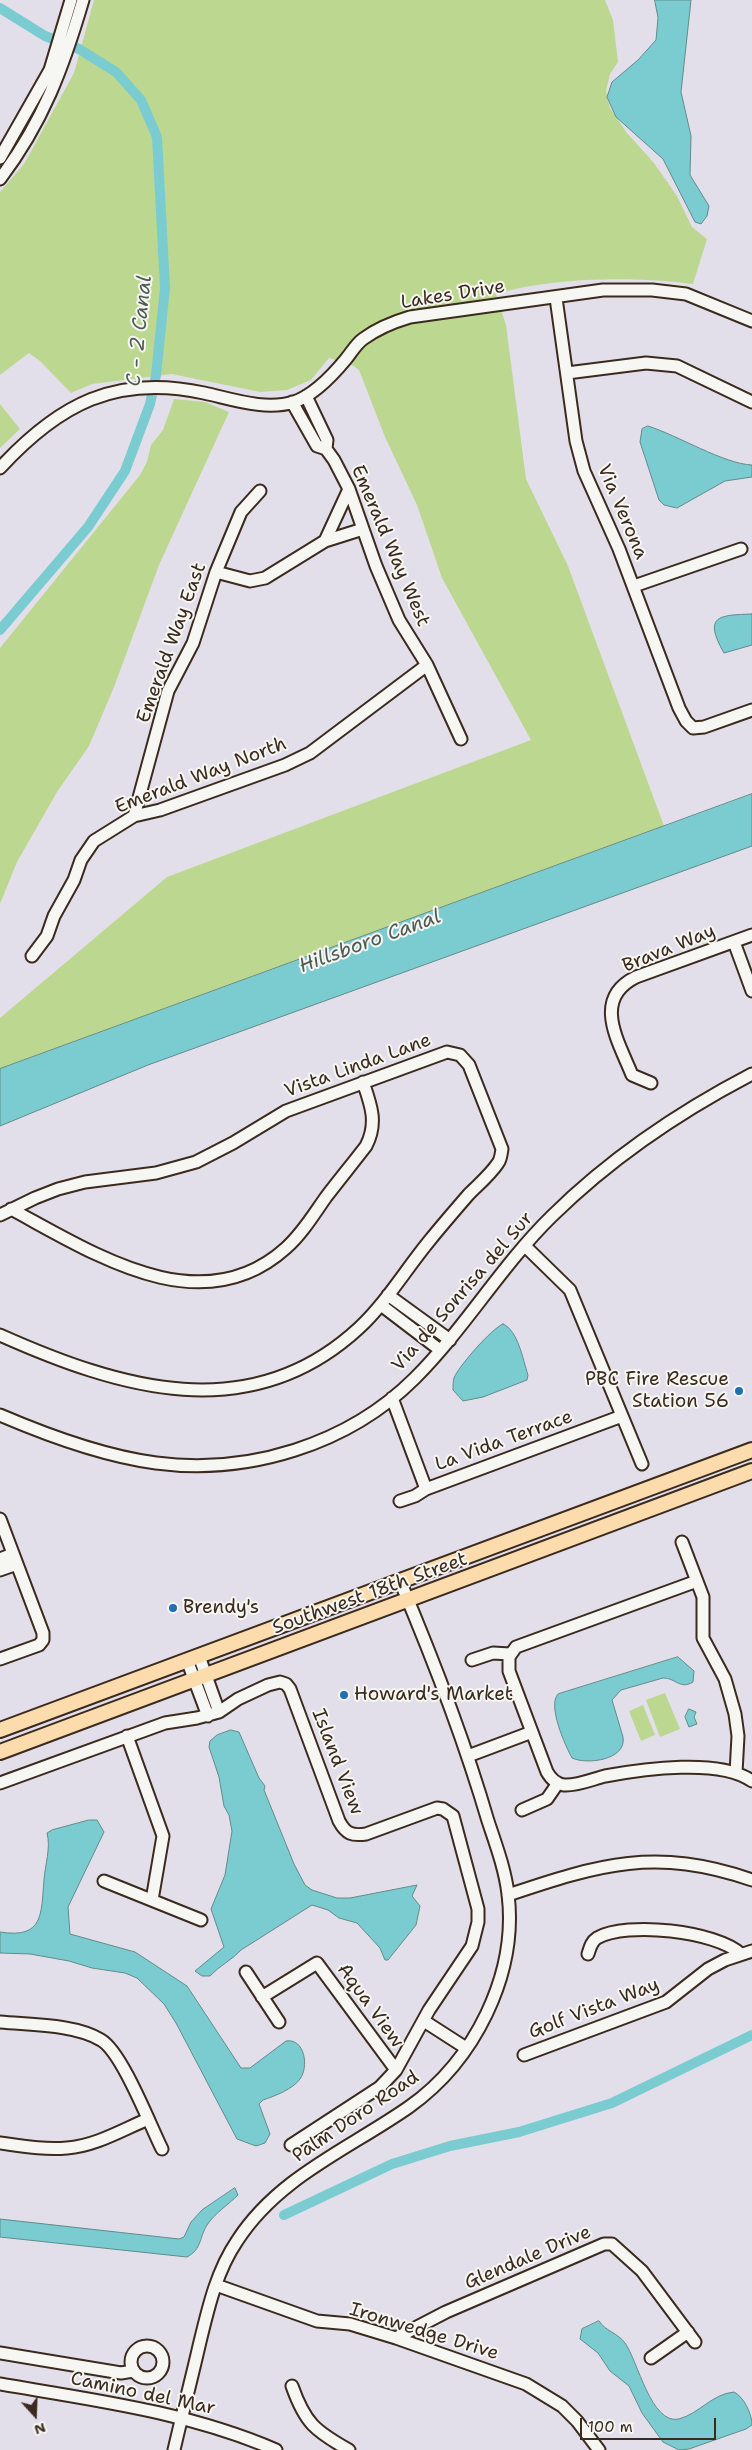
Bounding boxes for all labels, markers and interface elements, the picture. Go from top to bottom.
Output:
water label: C - 2 Canal [122,274,158,388]
street label: Lakes Drive [399,276,507,314]
street label: Via Verona [592,461,652,563]
street label: Emerald Way West [346,462,434,630]
street label: Emerald Way East [132,560,212,726]
street label: Emerald Way North [112,733,290,819]
water label: Hillsboro Canal [296,905,444,979]
street label: Brava Way [619,920,719,978]
street label: Vista Linda Lane [282,1029,434,1103]
street label: Via de Sonrisa del Sur [388,1208,538,1376]
place label: PBC Fire Rescue Station 56 [585,1369,729,1413]
marker: PBC Fire Rescue Station 56 [733,1385,745,1397]
street label: La Vida Terrace [432,1406,576,1476]
street label: Southwest 18th Street [270,1548,470,1640]
place label: Brendy's [183,1597,259,1619]
marker: Brendy's [167,1602,179,1614]
place label: Howard's Market [354,1684,513,1706]
marker: Howard's Market [338,1689,350,1701]
street label: Island View [306,1706,368,1818]
street label: Aqua View [332,1959,408,2053]
street label: Golf Vista Way [526,1974,662,2044]
street label: Palm Doro Road [288,2066,424,2168]
street label: Glendale Drive [461,2221,595,2295]
street label: Ironwedge Drive [347,2298,501,2366]
street label: Camino del Mar [68,2368,218,2420]
north arrow [10,2390,60,2440]
scale bar [582,2408,718,2440]
text: 100 m [588,2417,633,2437]
text: N [32,2419,48,2439]

